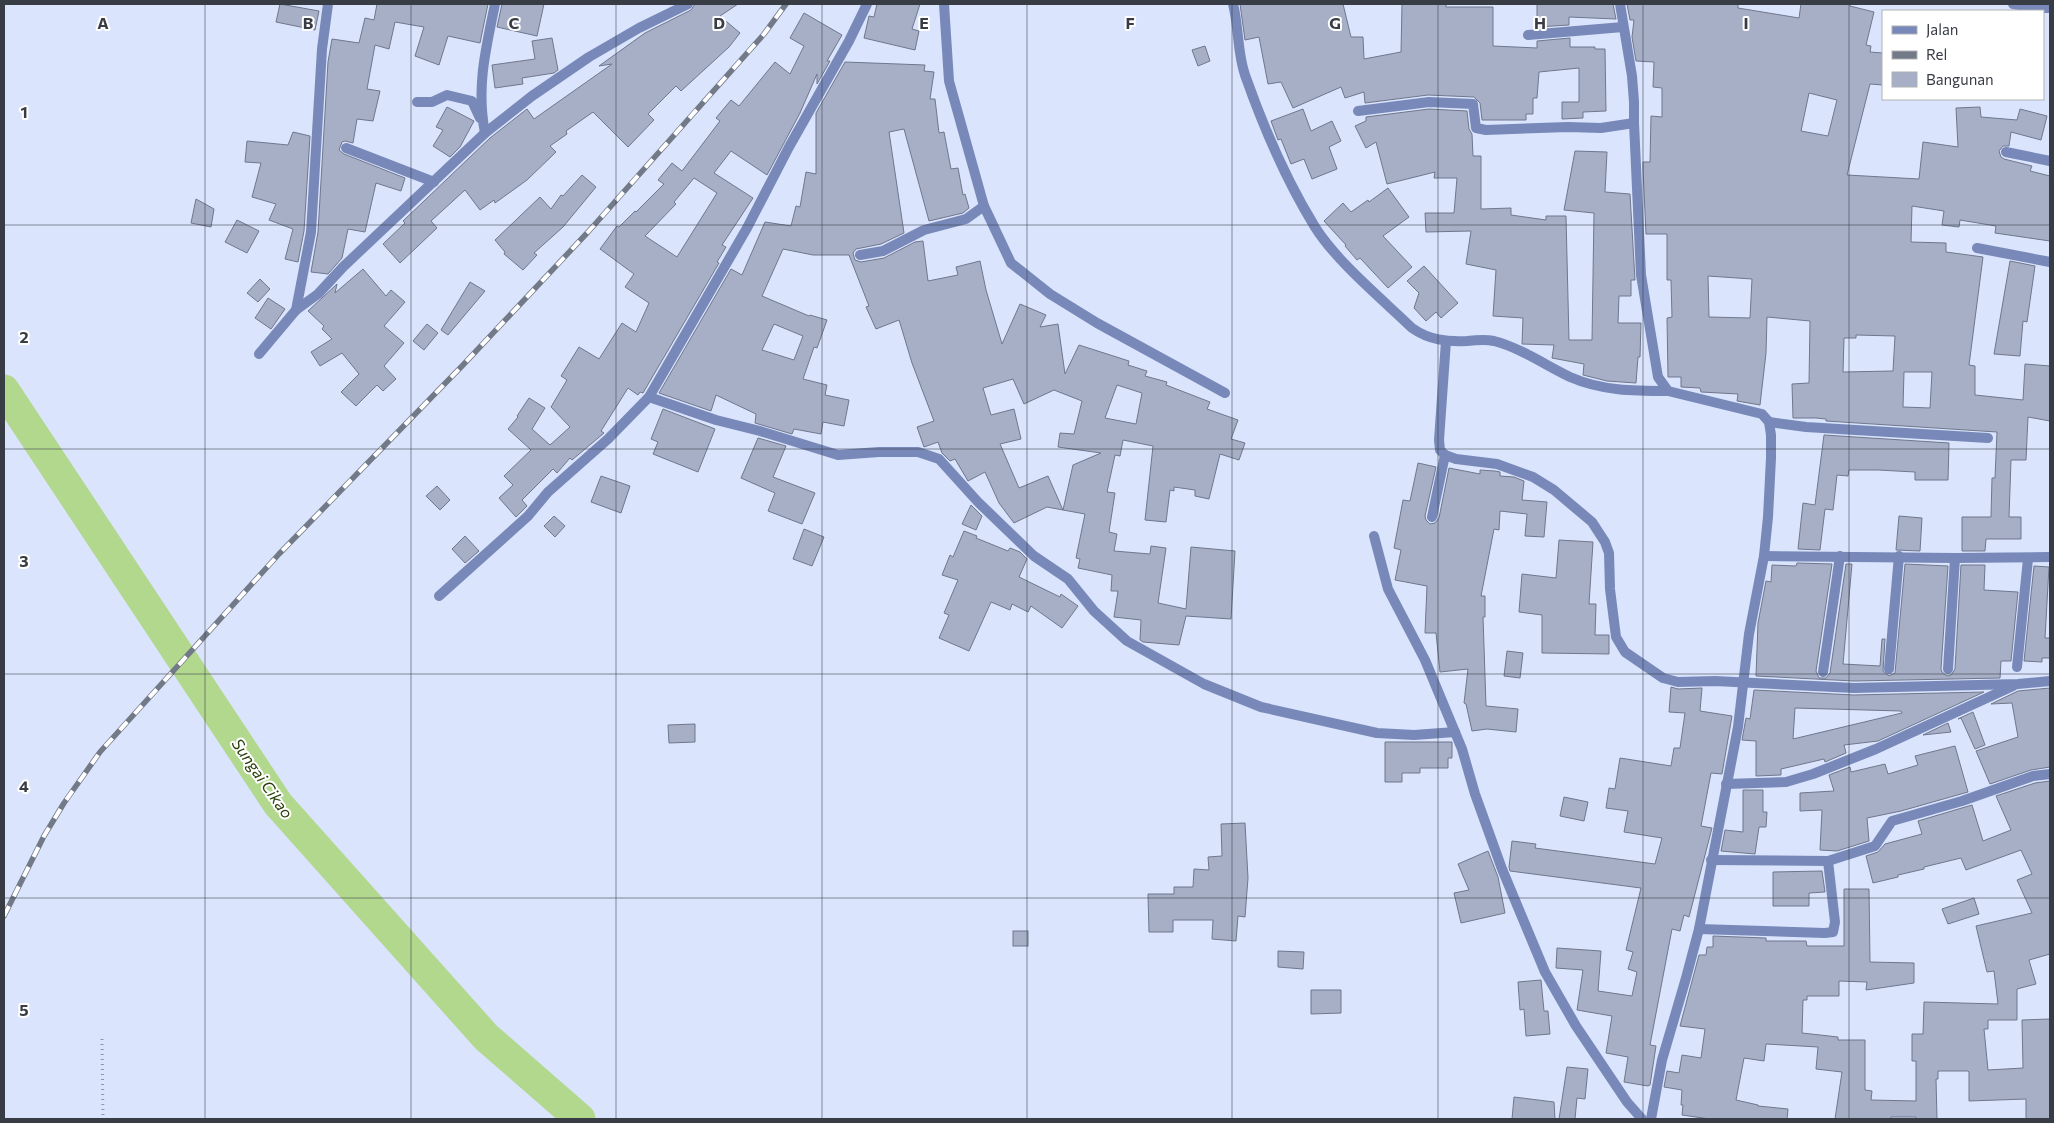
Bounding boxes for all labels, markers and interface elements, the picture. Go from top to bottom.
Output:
legend [1882,10,2044,100]
text: A [97,13,109,32]
text: B [303,13,314,32]
text: C [509,13,520,32]
text: D [713,13,725,32]
text: E [919,13,929,32]
text: F [1125,13,1135,32]
text: G [1329,13,1341,32]
text: H [1534,13,1546,32]
text: I [1743,13,1749,32]
text: Jalan [1926,20,1958,38]
text: Rel [1926,45,1947,63]
text: Bangunan [1926,70,1994,88]
text: 1 [20,102,28,121]
text: 2 [19,327,29,346]
text: 3 [19,551,29,570]
water label: Sungai Cikao [228,734,298,822]
text: 4 [19,776,29,795]
text: 5 [19,1000,29,1019]

